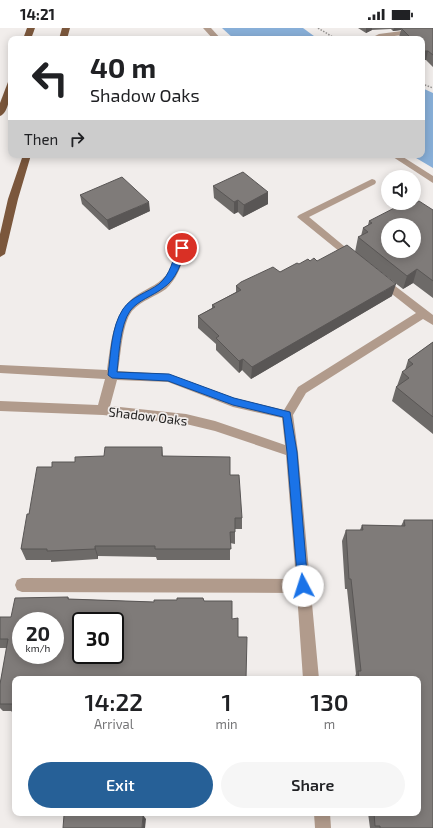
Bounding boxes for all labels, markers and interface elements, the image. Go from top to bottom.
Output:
text: 14:21 [20,5,55,23]
text: 40 m [90,50,156,84]
icon: left [24,52,76,104]
text: Shadow Oaks [90,84,200,106]
icon: right [66,128,88,150]
text: Then [24,130,58,148]
map controls [381,170,421,258]
button: sound [381,170,421,210]
button: search [381,218,421,258]
pin [165,231,199,265]
icon: arrive [171,237,193,259]
street label: Shadow Oaks [108,403,188,429]
position arrow [282,565,324,607]
speed limit sign: 30 [72,612,124,664]
text: 20 [26,621,50,645]
text: km/h [26,642,50,654]
text: 14:22 [84,687,143,716]
text: 1 [222,687,232,716]
text: 130 [310,687,349,716]
text: Arrival [94,716,134,732]
text: min [216,716,238,732]
text: m [324,716,335,732]
button: Exit [28,762,213,808]
button: Share [221,762,405,808]

